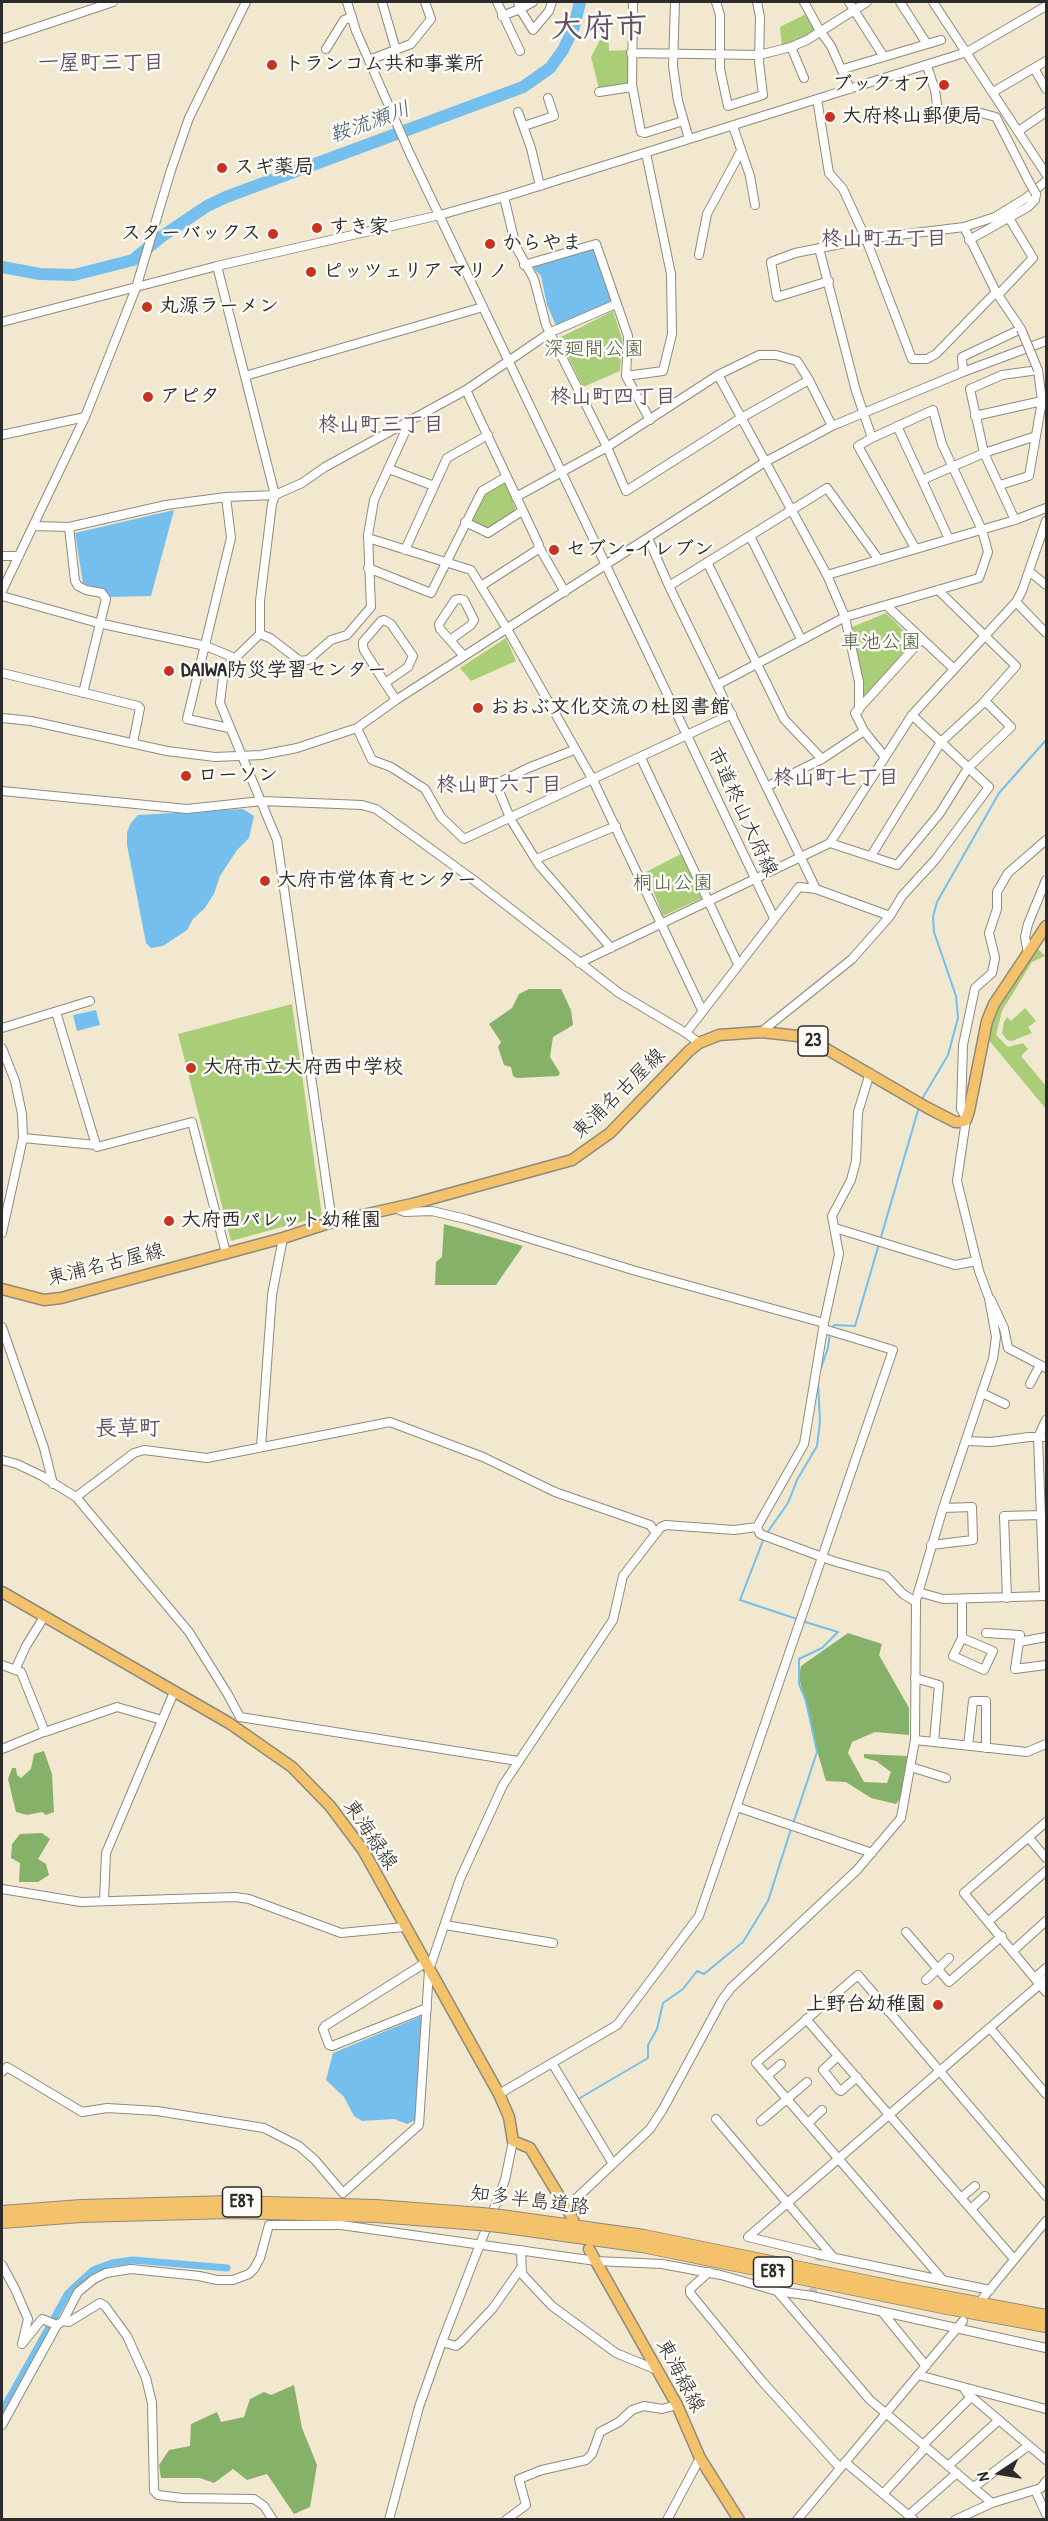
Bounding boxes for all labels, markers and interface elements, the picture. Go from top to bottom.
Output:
district label: 大府市 [551,9,647,47]
district label: 一屋町三丁目 [38,50,164,76]
place label: トランコム共和事業所 [284,53,484,77]
marker: トランコム共和事業所 [265,58,279,72]
place label: ブックオフ [832,73,932,97]
marker: ブックオフ [937,78,951,92]
water label: 鞍流瀬川 [326,97,414,149]
place label: 大府柊山郵便局 [842,105,982,129]
marker: 大府柊山郵便局 [823,110,837,124]
place label: スギ薬局 [234,156,314,180]
marker: スギ薬局 [215,161,229,175]
place label: すき家 [329,216,389,240]
marker: すき家 [310,221,324,235]
place label: スターバックス [121,222,261,246]
district label: 柊山町五丁目 [821,226,947,252]
marker: スターバックス [266,227,280,241]
place label: からやま [502,232,582,256]
marker: からやま [483,237,497,251]
place label: ピッツェリア マリノ [323,260,508,284]
marker: ピッツェリア マリノ [304,265,318,279]
place label: 丸源ラーメン [159,295,279,319]
marker: 丸源ラーメン [140,300,154,314]
park label: 深廻間公園 [544,338,644,362]
district label: 柊山町四丁目 [550,384,676,410]
place label: アピタ [160,385,220,409]
marker: アピタ [141,390,155,404]
district label: 柊山町三丁目 [318,412,444,438]
place label: セブン-イレブン [566,538,714,562]
marker: セブン-イレブン [547,543,561,557]
park label: 車池公園 [841,631,921,655]
place label: DAIWA防災学習センター [181,659,387,683]
marker: DAIWA防災学習センター [162,664,176,678]
place label: おおぶ文化交流の杜図書館 [490,696,730,720]
marker: おおぶ文化交流の杜図書館 [471,701,485,715]
street label: 市道柊山大府線 [702,743,782,881]
place label: ローソン [198,764,278,788]
district label: 柊山町七丁目 [773,765,899,791]
marker: ローソン [179,769,193,783]
district label: 柊山町六丁目 [436,772,562,798]
place label: 大府市営体育センター [277,869,477,893]
park label: 桐山公園 [633,872,713,896]
marker: 大府市営体育センター [258,874,272,888]
road number: 23 [798,1026,828,1056]
street label: 東浦名古屋線 [568,1044,670,1144]
place label: 大府市立大府西中学校 [203,1056,403,1080]
marker: 大府市立大府西中学校 [184,1061,198,1075]
place label: 大府西パレット幼稚園 [181,1209,381,1233]
marker: 大府西パレット幼稚園 [162,1214,176,1228]
street label: 東浦名古屋線 [45,1239,167,1291]
district label: 長草町 [95,1416,161,1442]
street label: 東海緑線 [338,1795,402,1875]
place label: 上野台幼稚園 [806,1993,926,2017]
marker: 上野台幼稚園 [931,1998,945,2012]
street label: 知多半島道路 [469,2182,591,2220]
road number: E87 [222,2187,262,2217]
road number: E87 [754,2257,792,2287]
street label: 東海緑線 [651,2335,709,2417]
north arrow [970,2443,1030,2503]
text: N [971,2470,994,2483]

